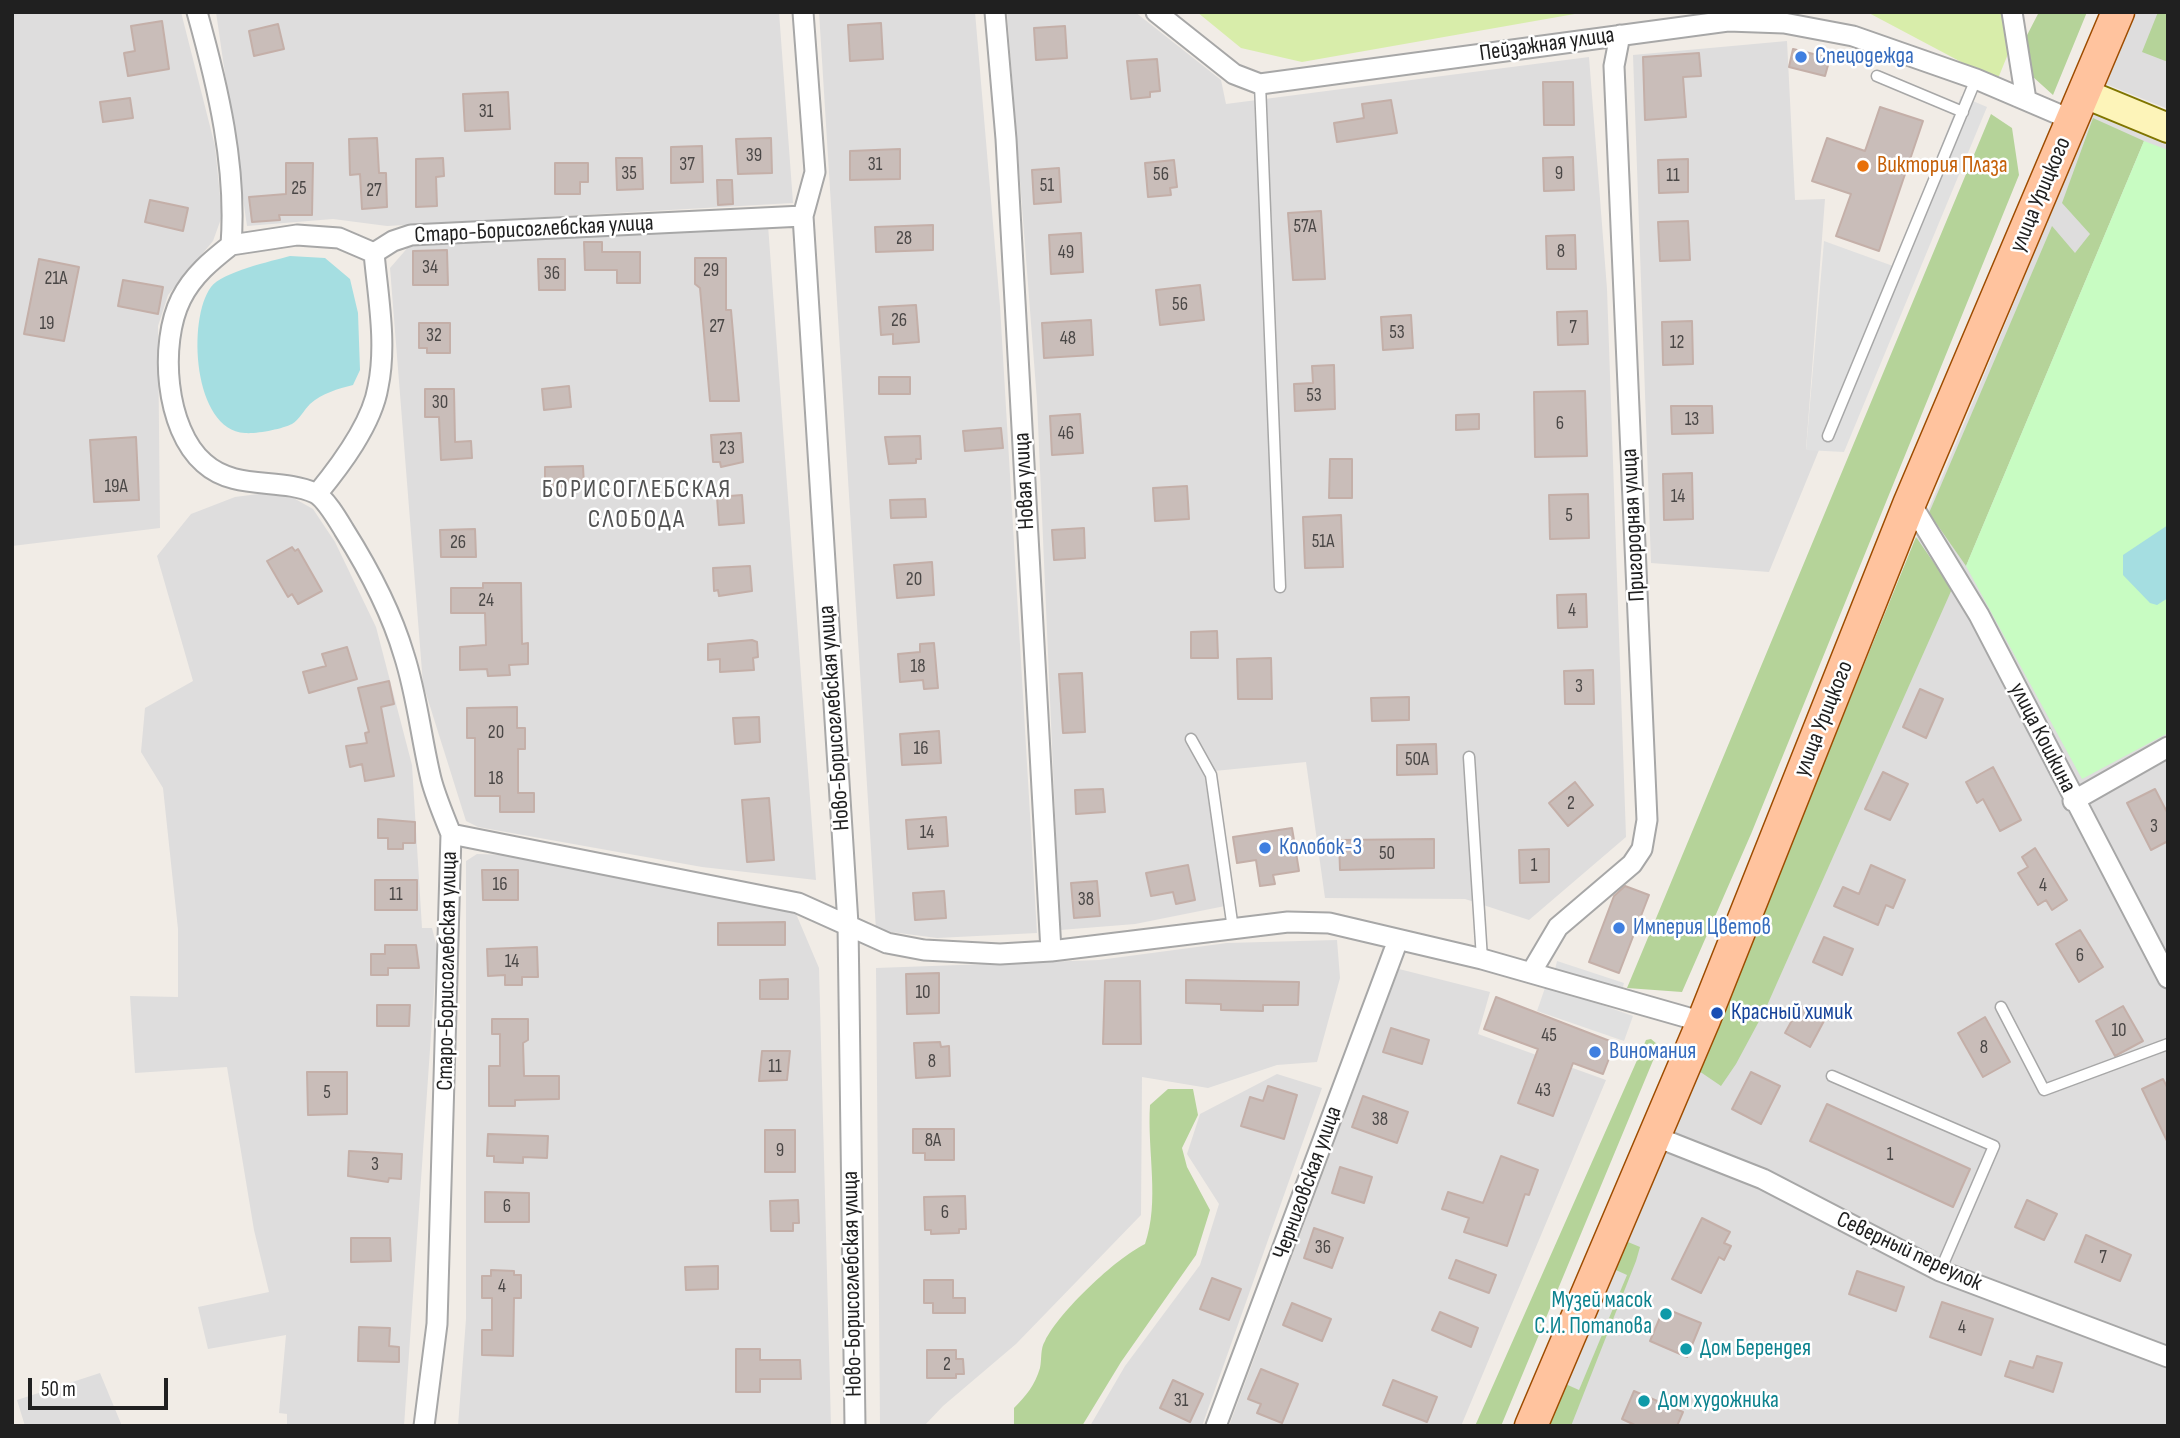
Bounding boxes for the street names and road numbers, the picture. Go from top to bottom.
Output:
street label: Пейзажная улица [1478,22,1616,68]
street label: улица Урицкого [2004,133,2078,257]
street label: Старо-Борисоглебская улица [414,210,654,250]
street label: Новая улица [1009,432,1041,530]
street label: Пригородная улица [1616,448,1652,602]
street label: Ново-Борисоглебская улица [813,604,857,832]
street label: улица Урицкого [1788,657,1860,781]
street label: улица Кошкина [2003,678,2081,798]
street label: Старо-Борисоглебская улица [432,851,464,1091]
street label: Черниговская улица [1268,1103,1348,1263]
street label: Ново-Борисоглебская улица [837,1171,869,1397]
street label: Северный переулок [1832,1206,1986,1298]

